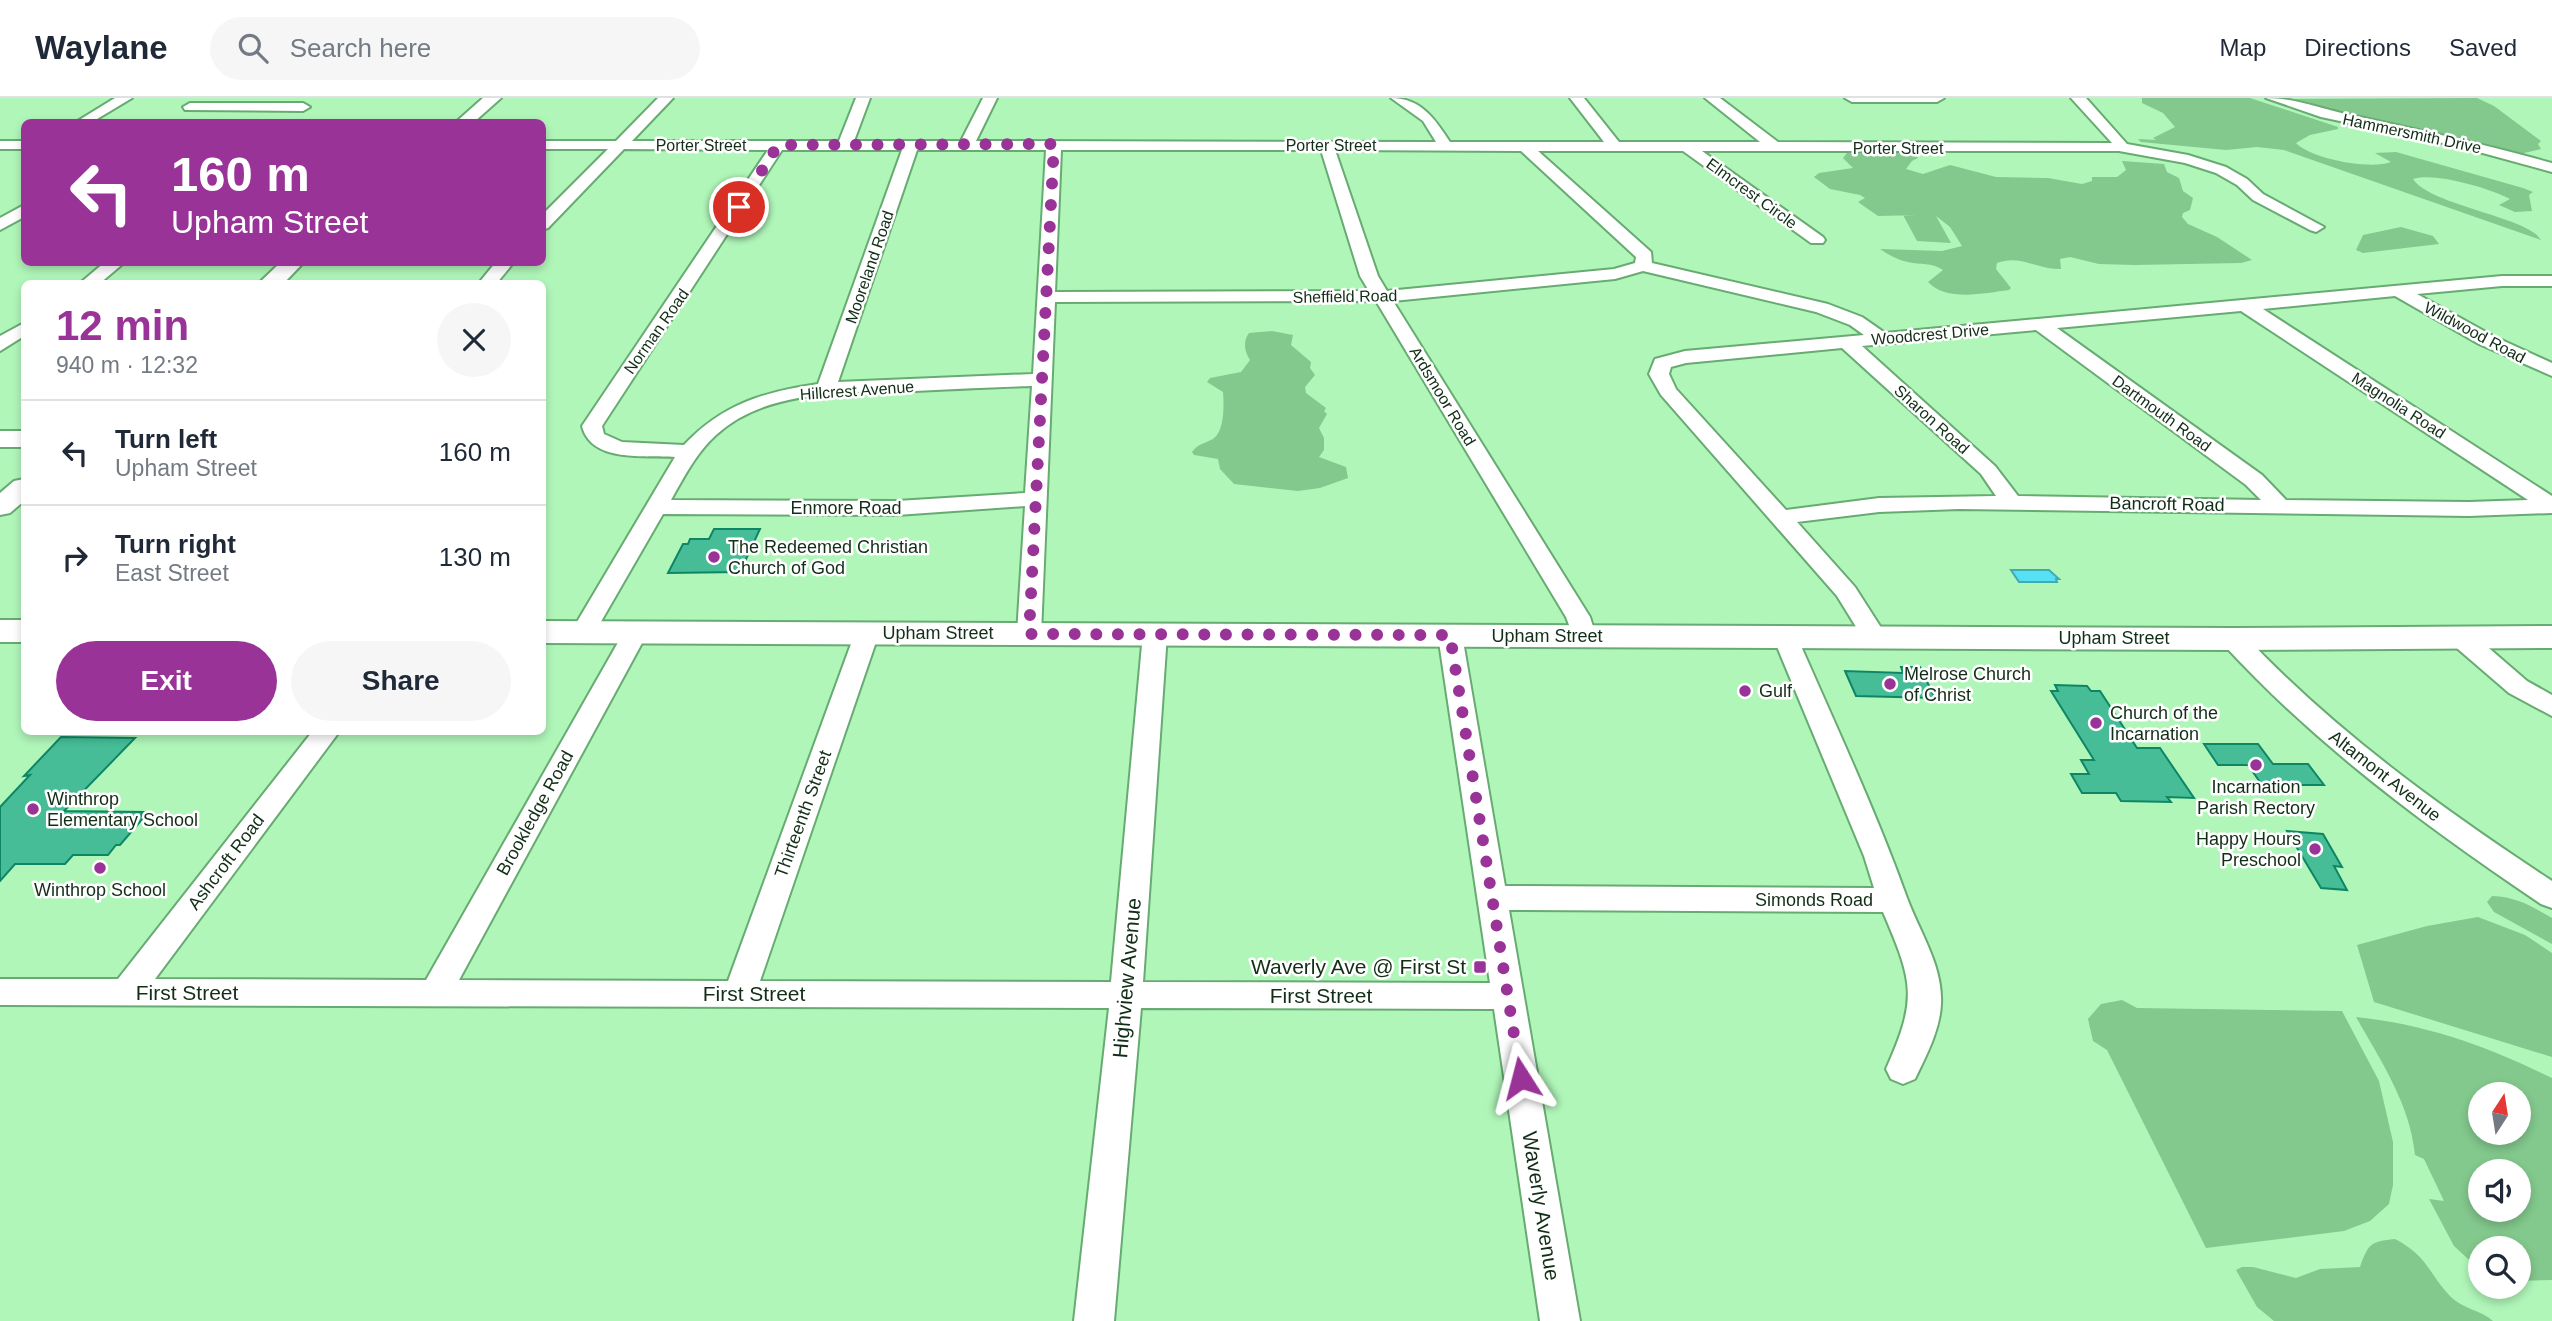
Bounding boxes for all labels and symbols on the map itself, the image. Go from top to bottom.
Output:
street label: Hammersmith Drive [2341,110,2483,157]
street label: Porter Street [656,137,747,154]
street label: Porter Street [1286,137,1377,154]
street label: Porter Street [1853,140,1944,157]
street label: Elmcrest Circle [1703,155,1800,232]
pin [709,177,769,237]
street label: Mooreland Road [842,208,897,326]
street label: Norman Road [621,286,692,377]
street label: Sheffield Road [1293,287,1397,306]
street label: Wildwood Road [2421,299,2528,366]
street label: Woodcrest Drive [1871,321,1990,348]
street label: Ardsmoor Road [1406,344,1479,449]
street label: Magnolia Road [2349,369,2448,442]
street label: Dartmouth Road [2109,372,2214,455]
street label: Hillcrest Avenue [799,378,915,403]
street label: Sharon Road [1891,382,1972,457]
street label: Bancroft Road [2109,493,2225,515]
street label: Enmore Road [790,498,902,518]
place label: The Redeemed Christian Church of God [728,537,928,578]
marker: The Redeemed Christian Church of God [706,549,722,565]
street label: Upham Street [882,623,994,643]
street label: Upham Street [1491,626,1603,646]
street label: Upham Street [2058,628,2170,648]
place label: Melrose Church of Christ [1904,664,2031,705]
marker: Melrose Church of Christ [1882,676,1898,692]
place label: Gulf [1759,681,1793,701]
marker: Gulf [1737,683,1753,699]
place label: Church of the Incarnation [2110,703,2218,744]
marker: Church of the Incarnation [2088,715,2104,731]
street label: Altamont Avenue [2325,726,2445,826]
street label: Brookledge Road [493,747,577,879]
street label: Thirteenth Street [771,748,835,880]
marker: Incarnation Parish Rectory [2248,757,2264,773]
place label: Incarnation Parish Rectory [2197,777,2315,818]
place label: Winthrop Elementary School [47,789,198,830]
marker: Winthrop Elementary School [25,801,41,817]
street label: Ashcroft Road [184,810,268,914]
place label: Happy Hours Preschool [2196,829,2301,870]
marker: Happy Hours Preschool [2307,841,2323,857]
marker: Winthrop School [92,860,108,876]
place label: Winthrop School [34,880,166,900]
street label: Simonds Road [1755,890,1873,910]
street label: Highview Avenue [1108,897,1145,1059]
place label: Waverly Ave @ First St [1251,955,1466,978]
marker: Waverly Ave @ First St [1472,959,1488,975]
street label: First Street [136,981,239,1004]
street label: First Street [703,982,806,1005]
street label: First Street [1270,984,1373,1007]
position arrow [1484,1041,1558,1115]
north arrow [2468,1082,2530,1144]
street label: Waverly Avenue [1518,1130,1565,1282]

